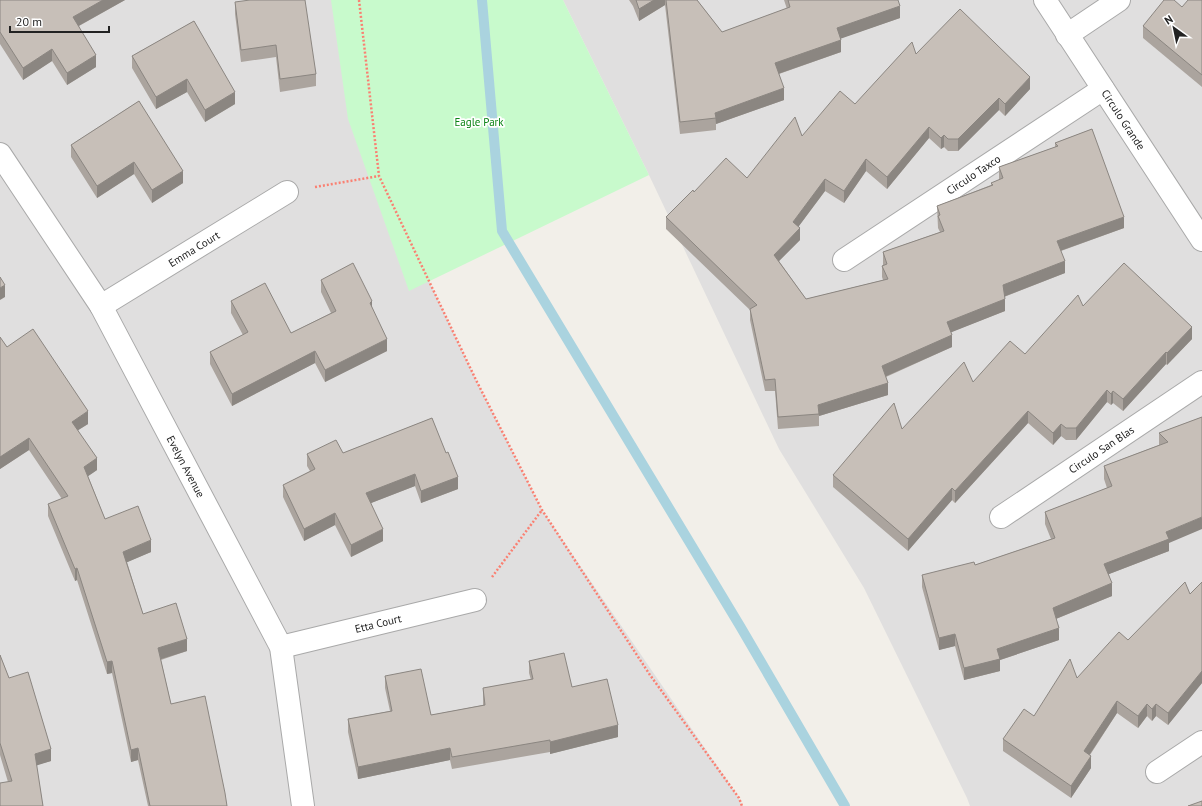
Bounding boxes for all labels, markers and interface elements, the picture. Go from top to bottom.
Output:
scale bar [10,8,109,34]
north arrow [1154,8,1194,48]
text: N [1162,12,1175,27]
text: 20 m [16,14,42,29]
street label: Circulo Grande [1098,87,1148,153]
park label: Eagle Park [454,115,504,129]
street label: Circulo Taxco [944,152,1003,198]
street label: Emma Court [166,228,222,270]
street label: Circulo San Blas [1066,422,1137,477]
street label: Evelyn Avenue [164,433,208,500]
street label: Etta Court [354,611,403,636]

